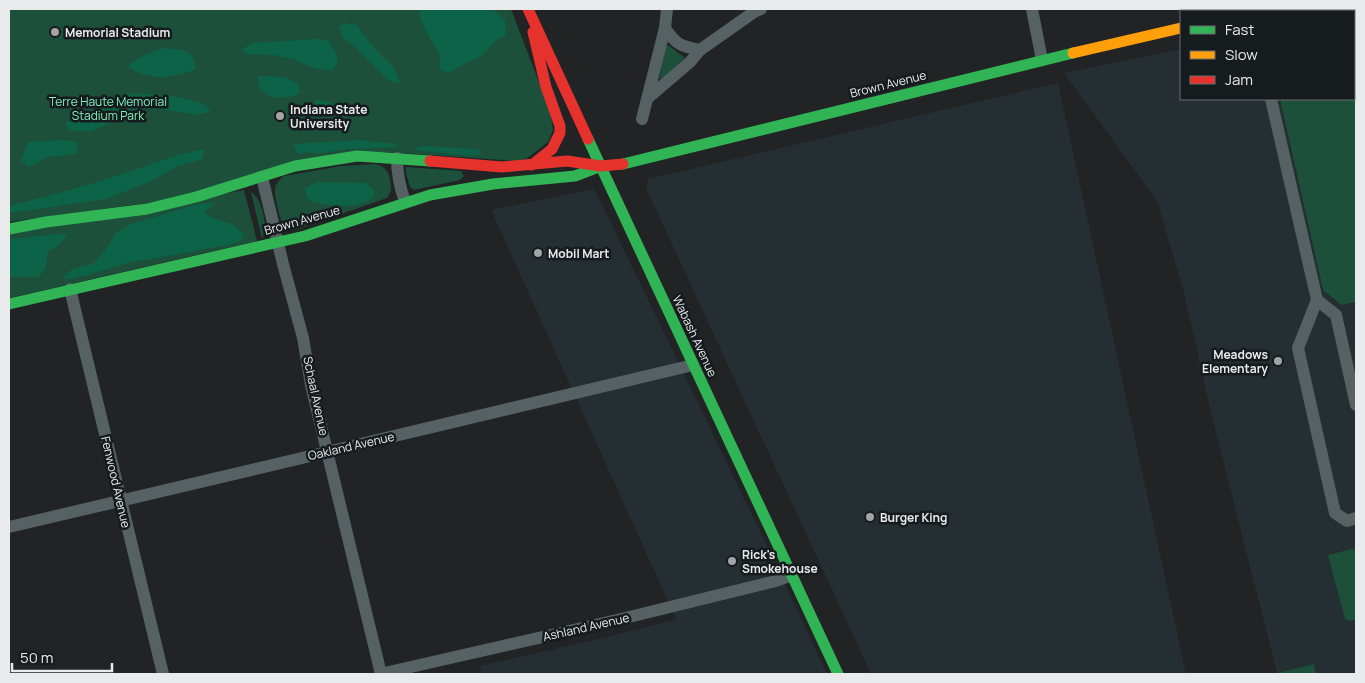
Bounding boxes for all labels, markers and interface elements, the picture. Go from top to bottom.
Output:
legend [1180,10,1355,100]
text: Fast [1225,19,1254,40]
place label: Memorial Stadium [65,24,171,41]
marker: Memorial Stadium [49,26,61,38]
text: Slow [1225,44,1258,65]
street label: Brown Avenue [848,66,928,102]
text: Jam [1225,69,1253,90]
park label: Terre Haute Memorial Stadium Park [49,93,167,124]
place label: Indiana State University [290,101,367,132]
marker: Indiana State University [274,110,286,122]
street label: Brown Avenue [262,201,342,239]
place label: Mobil Mart [548,245,609,262]
marker: Mobil Mart [532,247,544,259]
street label: Wabash Avenue [669,293,721,379]
place label: Meadows Elementary [1202,346,1268,377]
street label: Schaal Avenue [299,355,333,437]
marker: Meadows Elementary [1272,355,1284,367]
street label: Oakland Avenue [306,428,396,464]
street label: Fenwood Avenue [97,434,135,530]
place label: Burger King [880,509,947,526]
marker: Burger King [864,511,876,523]
place label: Rick's Smokehouse [742,546,818,577]
marker: Rick's Smokehouse [726,555,738,567]
street label: Ashland Avenue [541,609,631,645]
scale bar [12,640,112,672]
text: 50 m [20,647,54,668]

